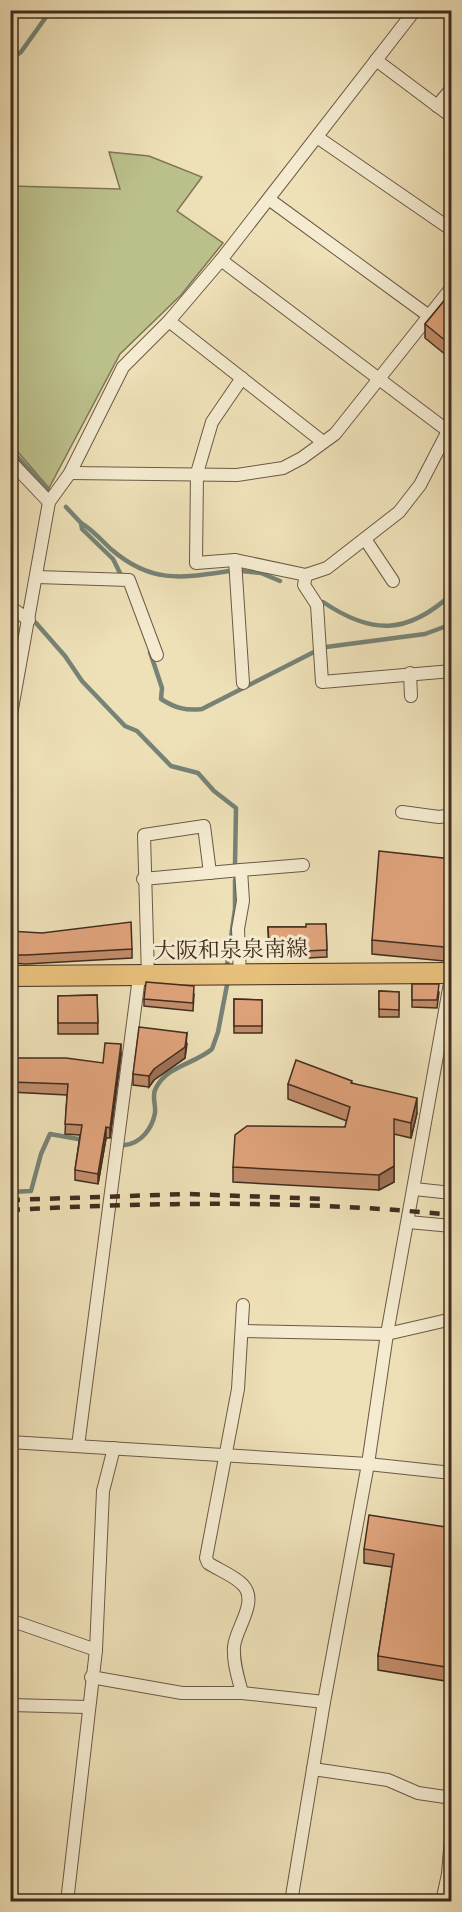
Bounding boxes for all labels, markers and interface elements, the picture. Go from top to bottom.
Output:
street label: 大阪和泉泉南線 [154,935,308,969]

